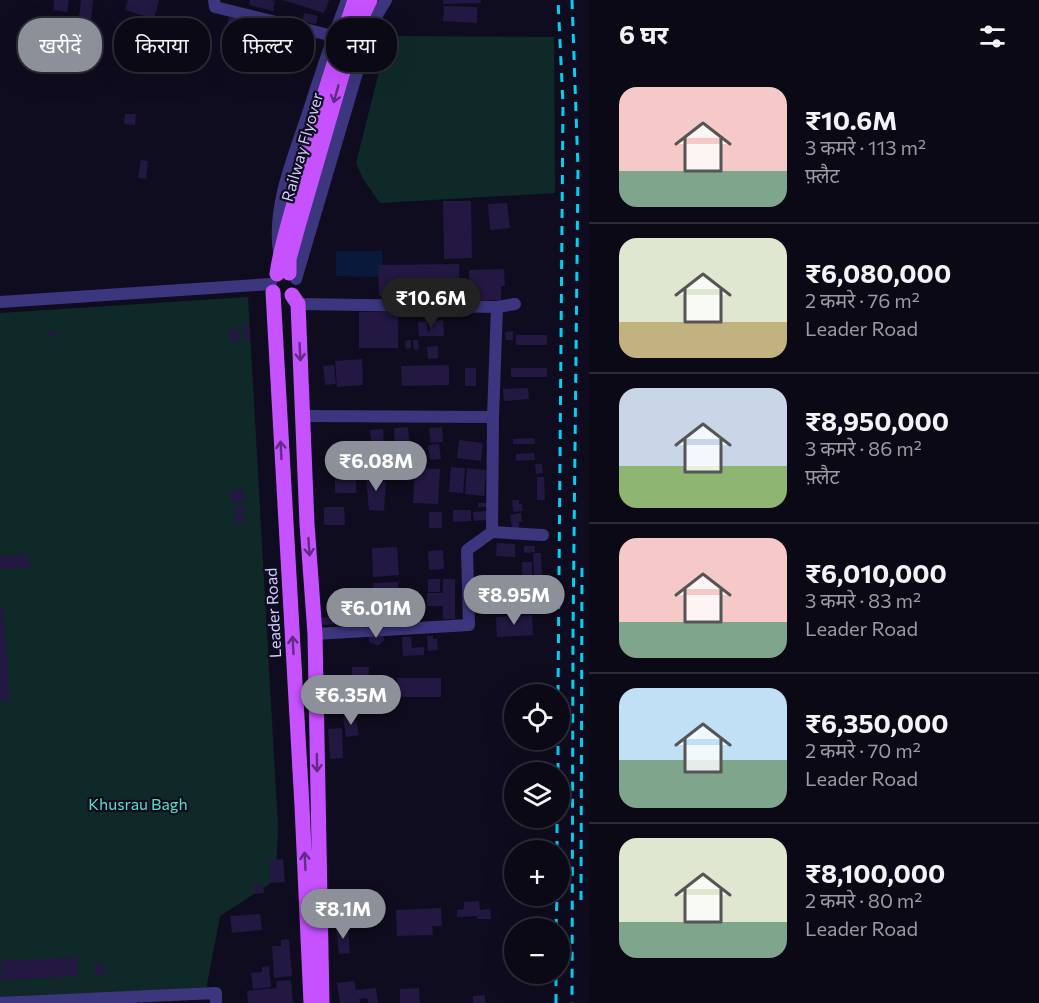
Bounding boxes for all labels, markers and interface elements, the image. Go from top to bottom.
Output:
chip: खरीदें [18,18,102,72]
chip: किराया [114,18,210,72]
chip: फ़िल्टर [222,18,314,72]
chip: नया [326,18,397,72]
text: 6 घर [619,18,668,49]
icon: filters [976,20,1009,53]
one-way arrow [330,85,341,104]
street label: Railway Flyover [277,90,326,204]
text: ₹10.6M [805,104,897,135]
icon: home [667,111,739,183]
text: 3 कमरे · 113 m² [805,135,926,159]
text: फ़्लैट [805,163,840,187]
text: ₹6,080,000 [805,257,951,288]
icon: home [667,262,739,334]
pin: ₹10.6M [382,278,480,329]
text: ₹10.6M [395,285,467,309]
text: 2 कमरे · 76 m² [805,288,920,312]
text: Leader Road [805,316,918,340]
one-way arrow [295,342,306,362]
text: ₹8,950,000 [805,405,949,436]
icon: home [667,412,739,484]
text: 3 कमरे · 86 m² [805,436,922,460]
one-way arrow [276,441,287,461]
pin: ₹6.08M [327,441,425,492]
text: ₹6.08M [339,448,413,472]
text: फ़्लैट [805,464,840,488]
one-way arrow [304,536,315,556]
text: ₹6,010,000 [805,557,947,588]
icon: home [667,562,739,634]
street label: Leader Road [261,567,284,659]
pin: ₹8.95M [465,575,563,626]
text: ₹8.95M [478,582,550,606]
pin: ₹6.01M [327,588,425,639]
text: 3 कमरे · 83 m² [805,588,921,612]
text: ₹6.01M [340,595,412,619]
text: Leader Road [805,616,918,640]
one-way arrow [287,636,298,655]
pin: ₹6.35M [302,675,400,726]
text: ₹6.35M [315,682,387,706]
map controls [504,684,570,984]
button: locate [504,684,570,750]
text: ₹6,350,000 [805,707,948,738]
icon: home [667,712,739,784]
text: 2 कमरे · 70 m² [805,738,921,762]
one-way arrow [312,752,323,772]
button: layers [504,762,570,828]
text: Leader Road [805,766,918,790]
park label: Khusrau Bagh [88,794,188,813]
button: + [504,840,570,906]
one-way arrow [299,851,310,871]
text: ₹8,100,000 [805,857,945,888]
icon: home [667,862,739,934]
text: 2 कमरे · 80 m² [805,888,922,912]
pin: ₹8.1M [301,889,385,940]
text: ₹8.1M [315,896,371,920]
text: Leader Road [805,916,918,940]
button: − [504,918,570,984]

